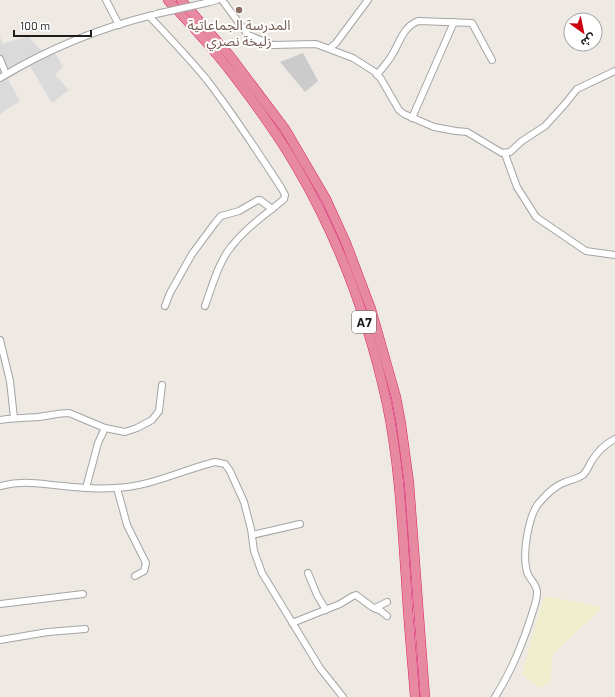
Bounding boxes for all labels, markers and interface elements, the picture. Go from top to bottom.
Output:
marker: المدرسة الجماعاتية زليخة نصري [234,5,244,15]
scale bar [14,12,91,38]
north arrow [563,12,603,52]
place label: المدرسة الجماعاتية زليخة نصري [187,16,291,52]
text: 100 m [20,18,50,32]
text: ش [578,30,599,50]
road number: A7 [352,311,376,333]

